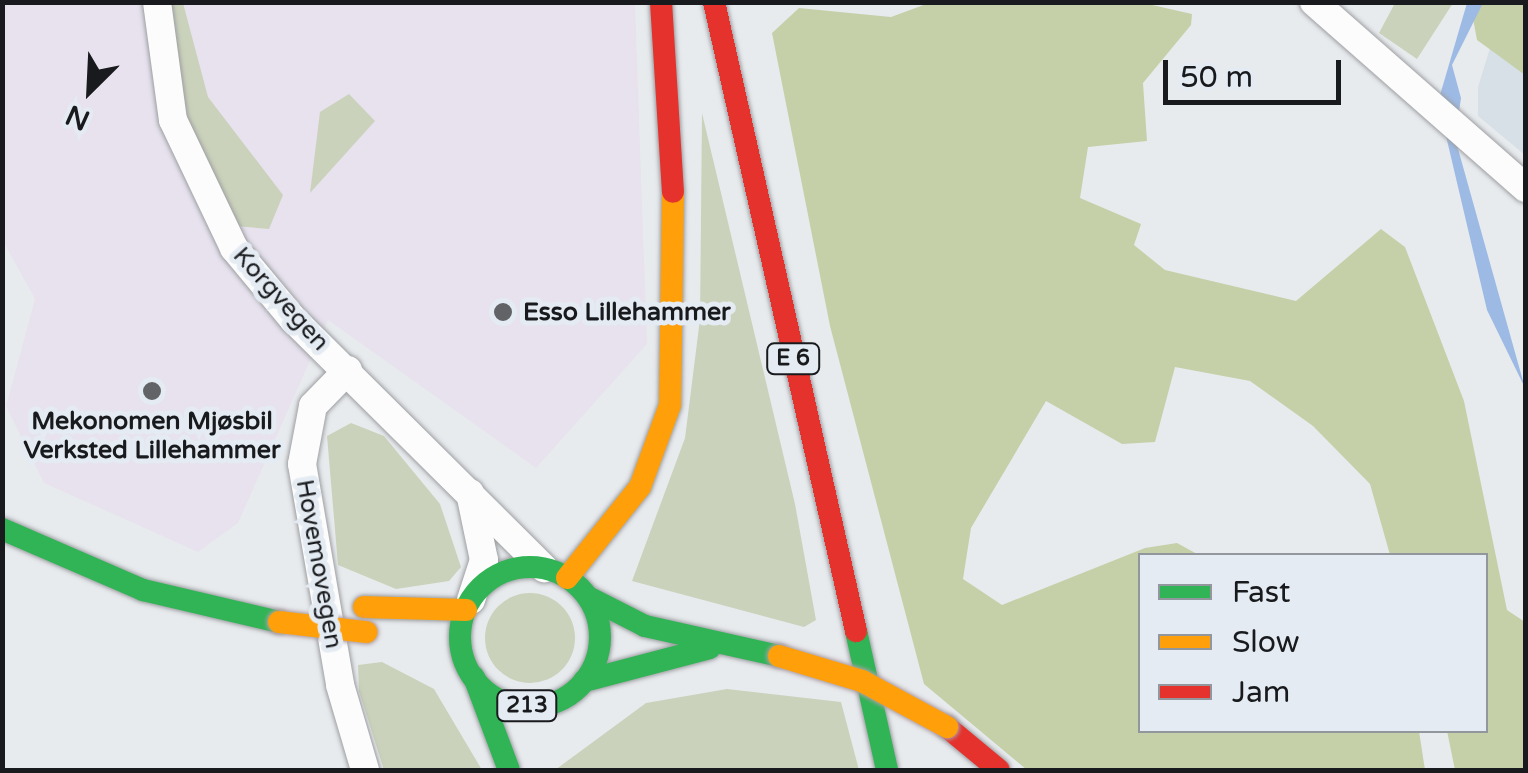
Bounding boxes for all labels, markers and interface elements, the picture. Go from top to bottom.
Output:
north arrow [40,40,140,140]
scale bar [1168,40,1346,102]
text: 50 m [1180,59,1253,96]
text: N [61,97,95,138]
street label: Korgvegen [227,241,335,357]
place label: Esso Lillehammer [523,297,731,327]
marker: Esso Lillehammer [492,301,514,323]
road number: E 6 [766,342,820,376]
marker: Mekonomen Mjøsbil Verksted Lillehammer [141,380,163,402]
place label: Mekonomen Mjøsbil Verksted Lillehammer [23,407,281,466]
street label: Hovemovegen [289,477,349,651]
legend [1138,553,1488,733]
text: Fast [1232,574,1291,611]
text: Slow [1232,624,1300,661]
text: Jam [1232,674,1290,711]
road number: 213 [494,689,560,723]

